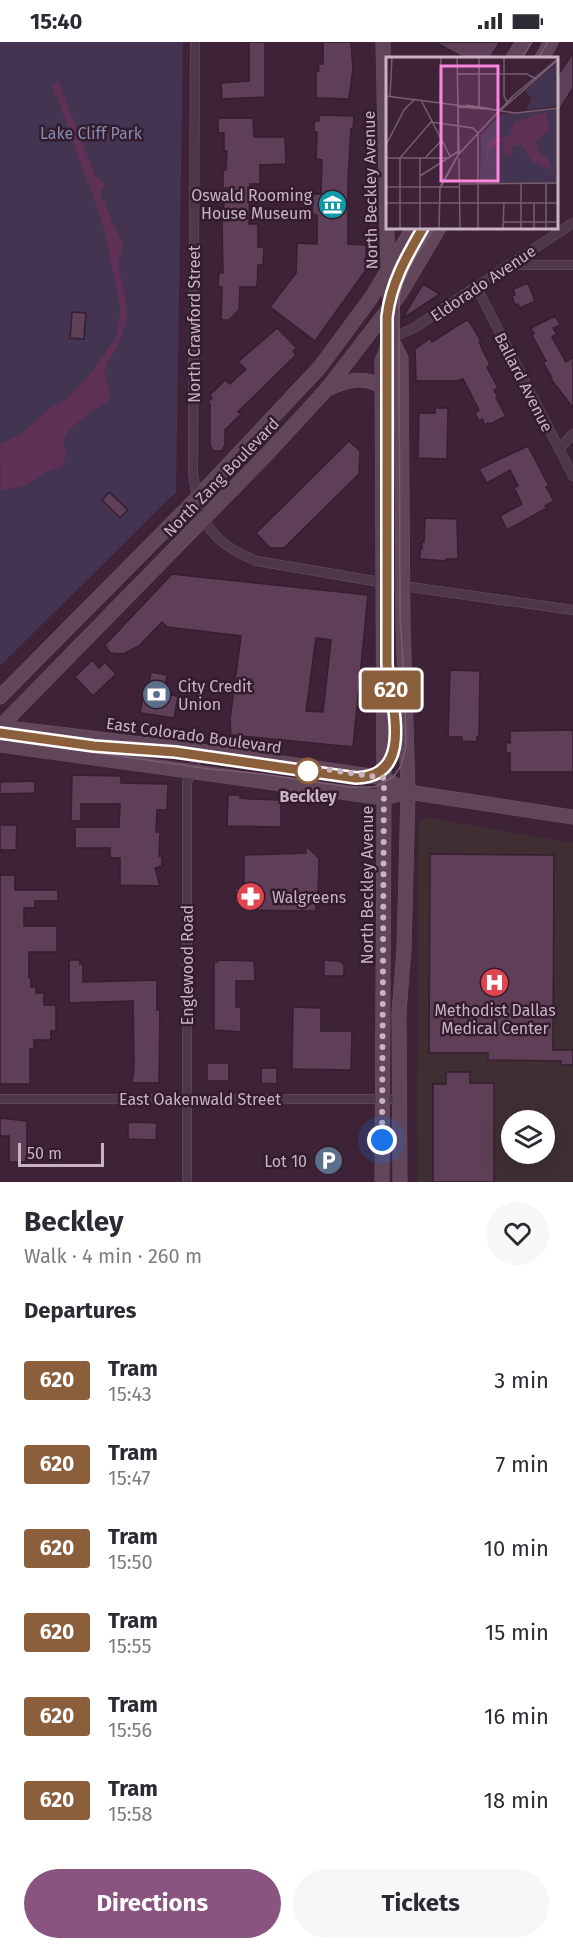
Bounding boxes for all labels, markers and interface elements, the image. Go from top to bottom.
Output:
text: 15:40 [30,8,82,35]
inset map [386,57,558,230]
street label: North Beckley Avenue [360,111,381,269]
park label: Lake Cliff Park [40,124,143,143]
place label: Oswald Rooming House Museum [191,186,313,223]
museum icon: Oswald Rooming House Museum [317,188,349,220]
street label: Eldorado Avenue [427,241,539,326]
street label: North Crawford Street [185,245,204,403]
street label: Ballard Avenue [490,329,557,435]
street label: North Zang Boulevard [160,414,283,541]
line badge: 620 [356,670,426,710]
place label: City Credit Union [178,677,252,714]
text: 620 [374,677,408,703]
bank icon: City Credit Union [141,679,173,711]
street label: East Colorado Boulevard [105,714,283,757]
marker: Beckley [295,758,321,784]
place label: Beckley [280,787,337,806]
street label: North Beckley Avenue [358,806,377,964]
pharmacy icon: Walgreens [235,881,267,913]
place label: Walgreens [272,888,346,907]
street label: Englewood Road [178,905,197,1025]
hospital icon: Methodist Dallas Medical Center [479,966,511,998]
place label: Methodist Dallas Medical Center [434,1001,556,1038]
street label: East Oakenwald Street [119,1090,281,1109]
map controls [501,1110,555,1164]
button: layers [501,1110,555,1164]
your location [367,1125,397,1155]
scale bar [18,1140,104,1168]
text: 50 m [27,1144,62,1163]
parking icon: Lot 10 [312,1145,344,1177]
place label: Lot 10 [264,1152,307,1171]
button: heart [486,1202,549,1265]
text: Beckley [24,1205,124,1238]
text: Walk · 4 min · 260 m [24,1244,202,1268]
text: Departures [24,1297,136,1324]
text: Tram [108,1355,158,1382]
text: 620 [40,1367,74,1393]
text: 3 min [494,1367,549,1394]
text: 15:43 [108,1382,152,1406]
text: Tram [108,1439,158,1466]
text: 620 [40,1451,74,1477]
text: 7 min [495,1451,549,1478]
text: 15:47 [108,1466,150,1490]
text: Tram [108,1523,158,1550]
text: 620 [40,1535,74,1561]
text: 10 min [483,1535,549,1562]
text: 15:50 [108,1550,153,1574]
text: Tram [108,1607,158,1634]
text: 620 [40,1619,74,1645]
text: 15 min [485,1619,549,1646]
text: 15:55 [108,1634,152,1658]
text: Tram [108,1691,158,1718]
text: 620 [40,1703,74,1729]
text: 16 min [484,1703,549,1730]
text: 15:56 [108,1718,152,1742]
text: Tram [108,1775,158,1802]
text: 620 [40,1787,74,1813]
text: 18 min [484,1787,549,1814]
text: 15:58 [108,1802,153,1826]
button: Directions [24,1869,281,1938]
button: Tickets [293,1869,549,1938]

